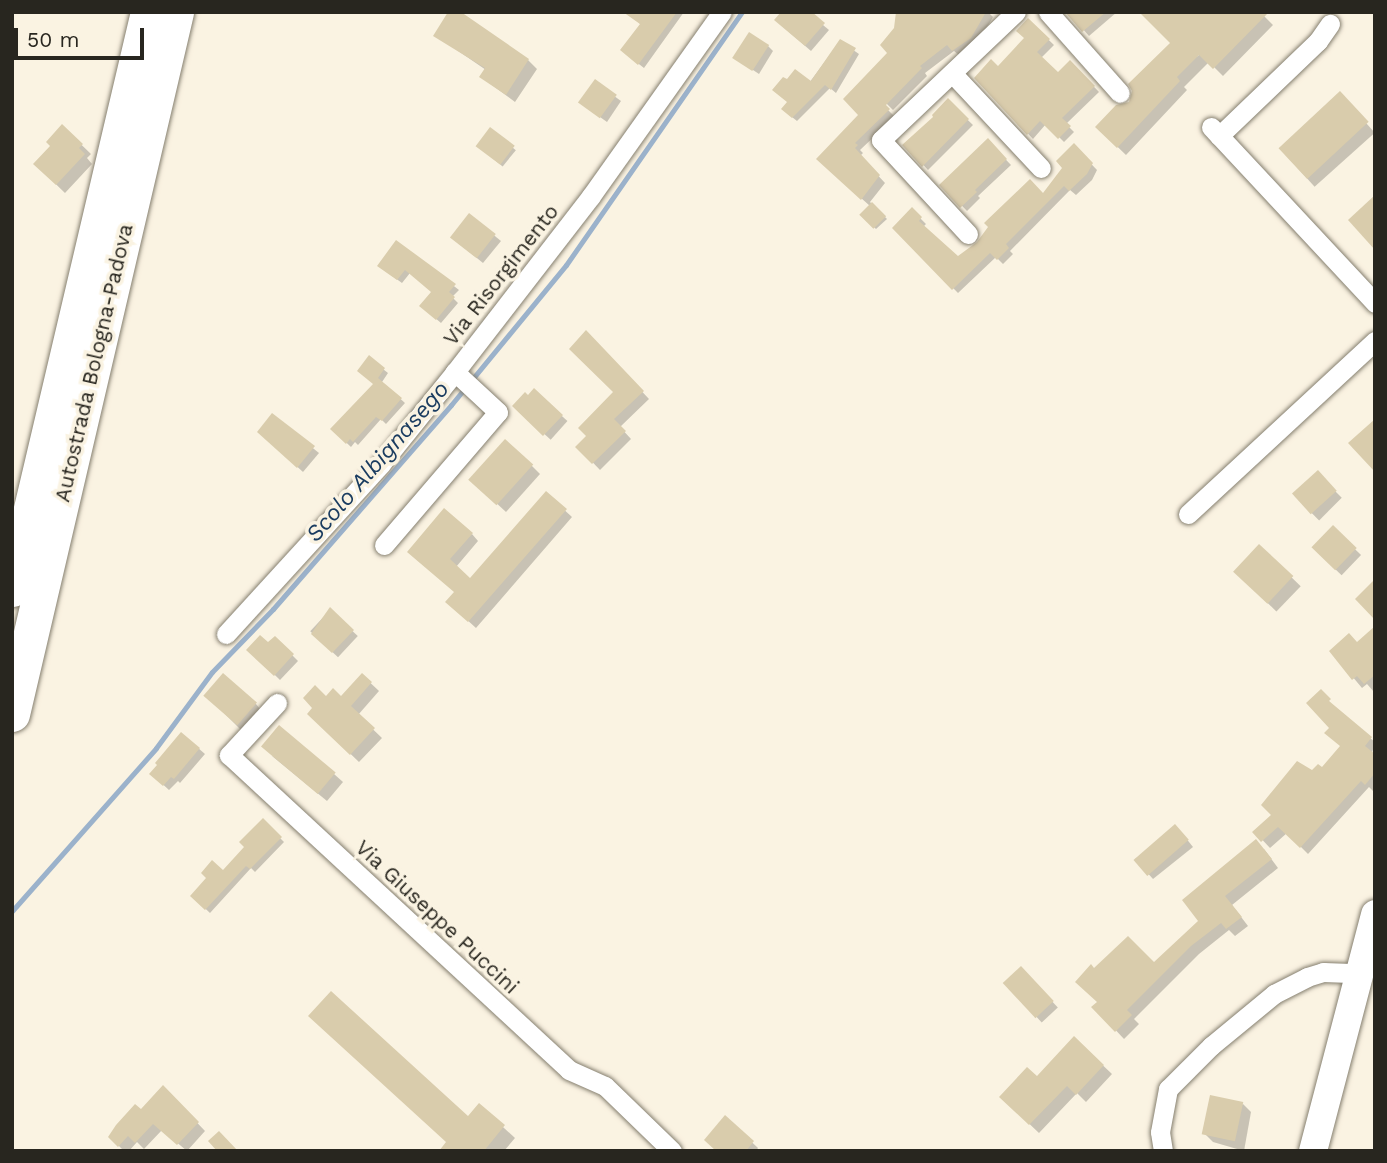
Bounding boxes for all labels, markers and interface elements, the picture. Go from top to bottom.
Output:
scale bar [18,14,147,58]
text: 50 m [27,27,79,52]
street label: Via Risorgimento [438,199,564,351]
street label: Autostrada Bologna-Padova [50,221,138,505]
water label: Scolo Albignasego [300,376,456,548]
street label: Via Giuseppe Puccini [350,835,524,999]

